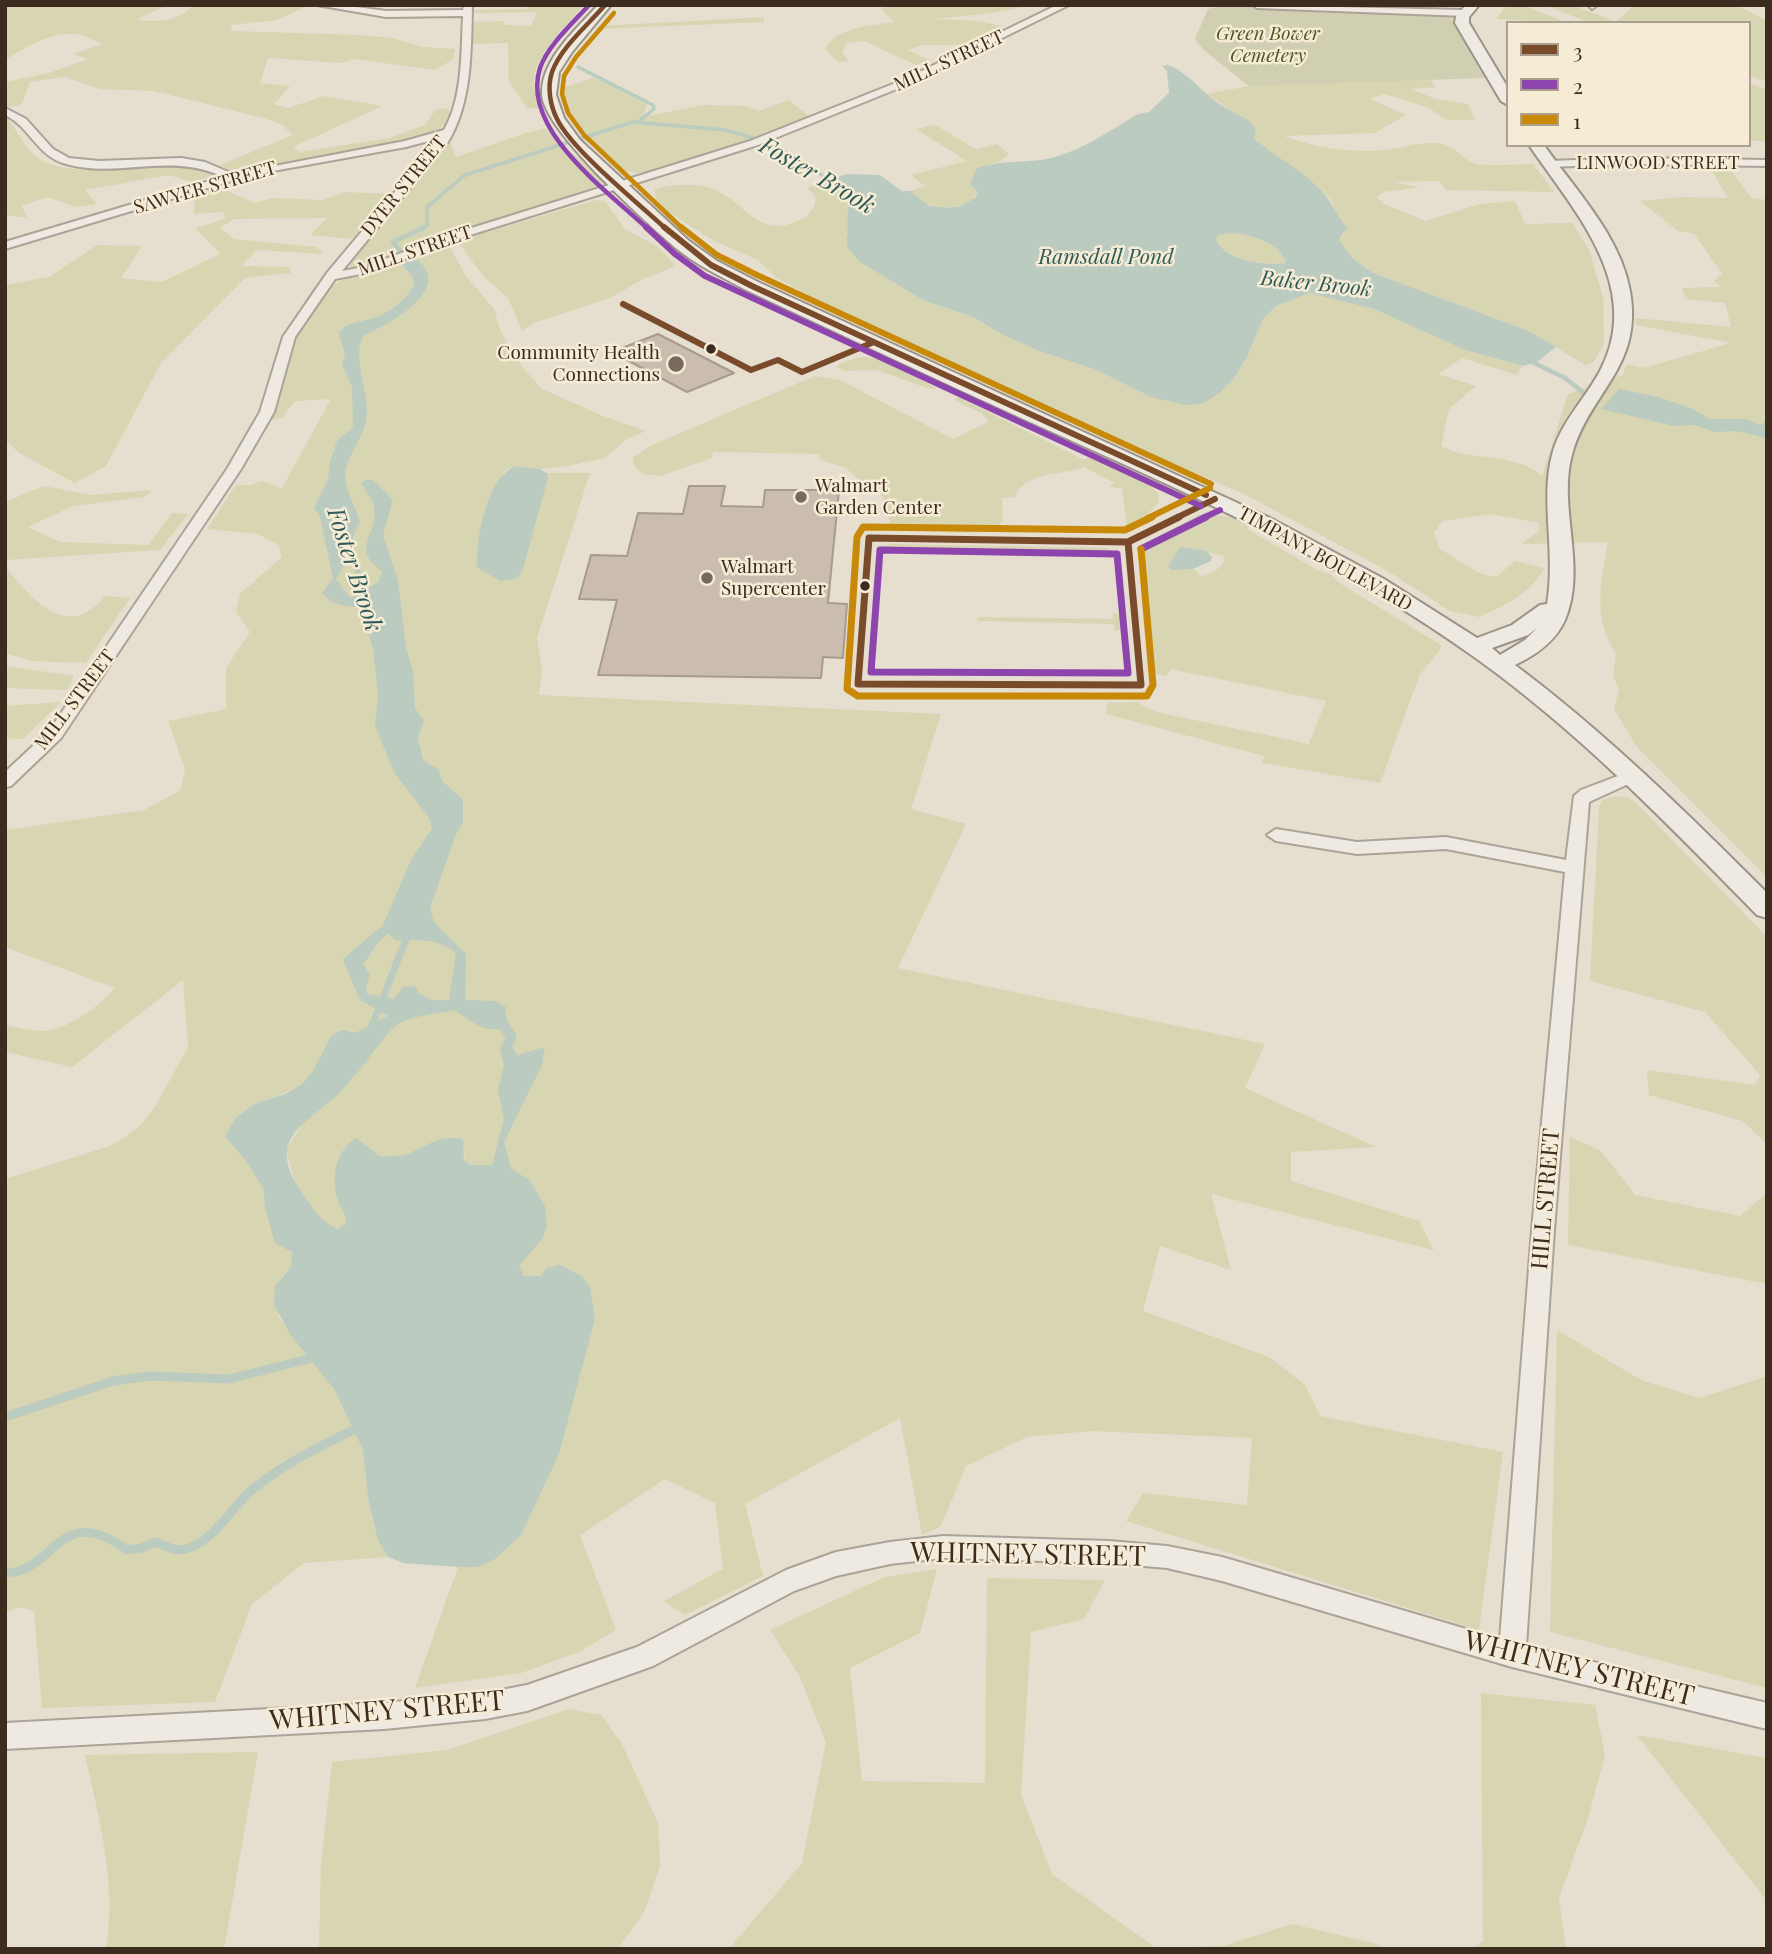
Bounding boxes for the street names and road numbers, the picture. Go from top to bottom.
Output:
street label: MILL STREET [890,25,1008,97]
street label: DYER STREET [357,131,451,241]
street label: LINWOOD STREET [1576,152,1740,174]
street label: SAWYER STREET [131,157,279,219]
street label: MILL STREET [355,221,475,281]
street label: TIMPANY BOULEVARD [1234,502,1416,616]
street label: MILL STREET [30,645,120,755]
street label: HILL STREET [1526,1127,1566,1271]
street label: WHITNEY STREET [910,1536,1146,1574]
street label: WHITNEY STREET [1460,1624,1698,1714]
street label: WHITNEY STREET [268,1684,506,1738]

